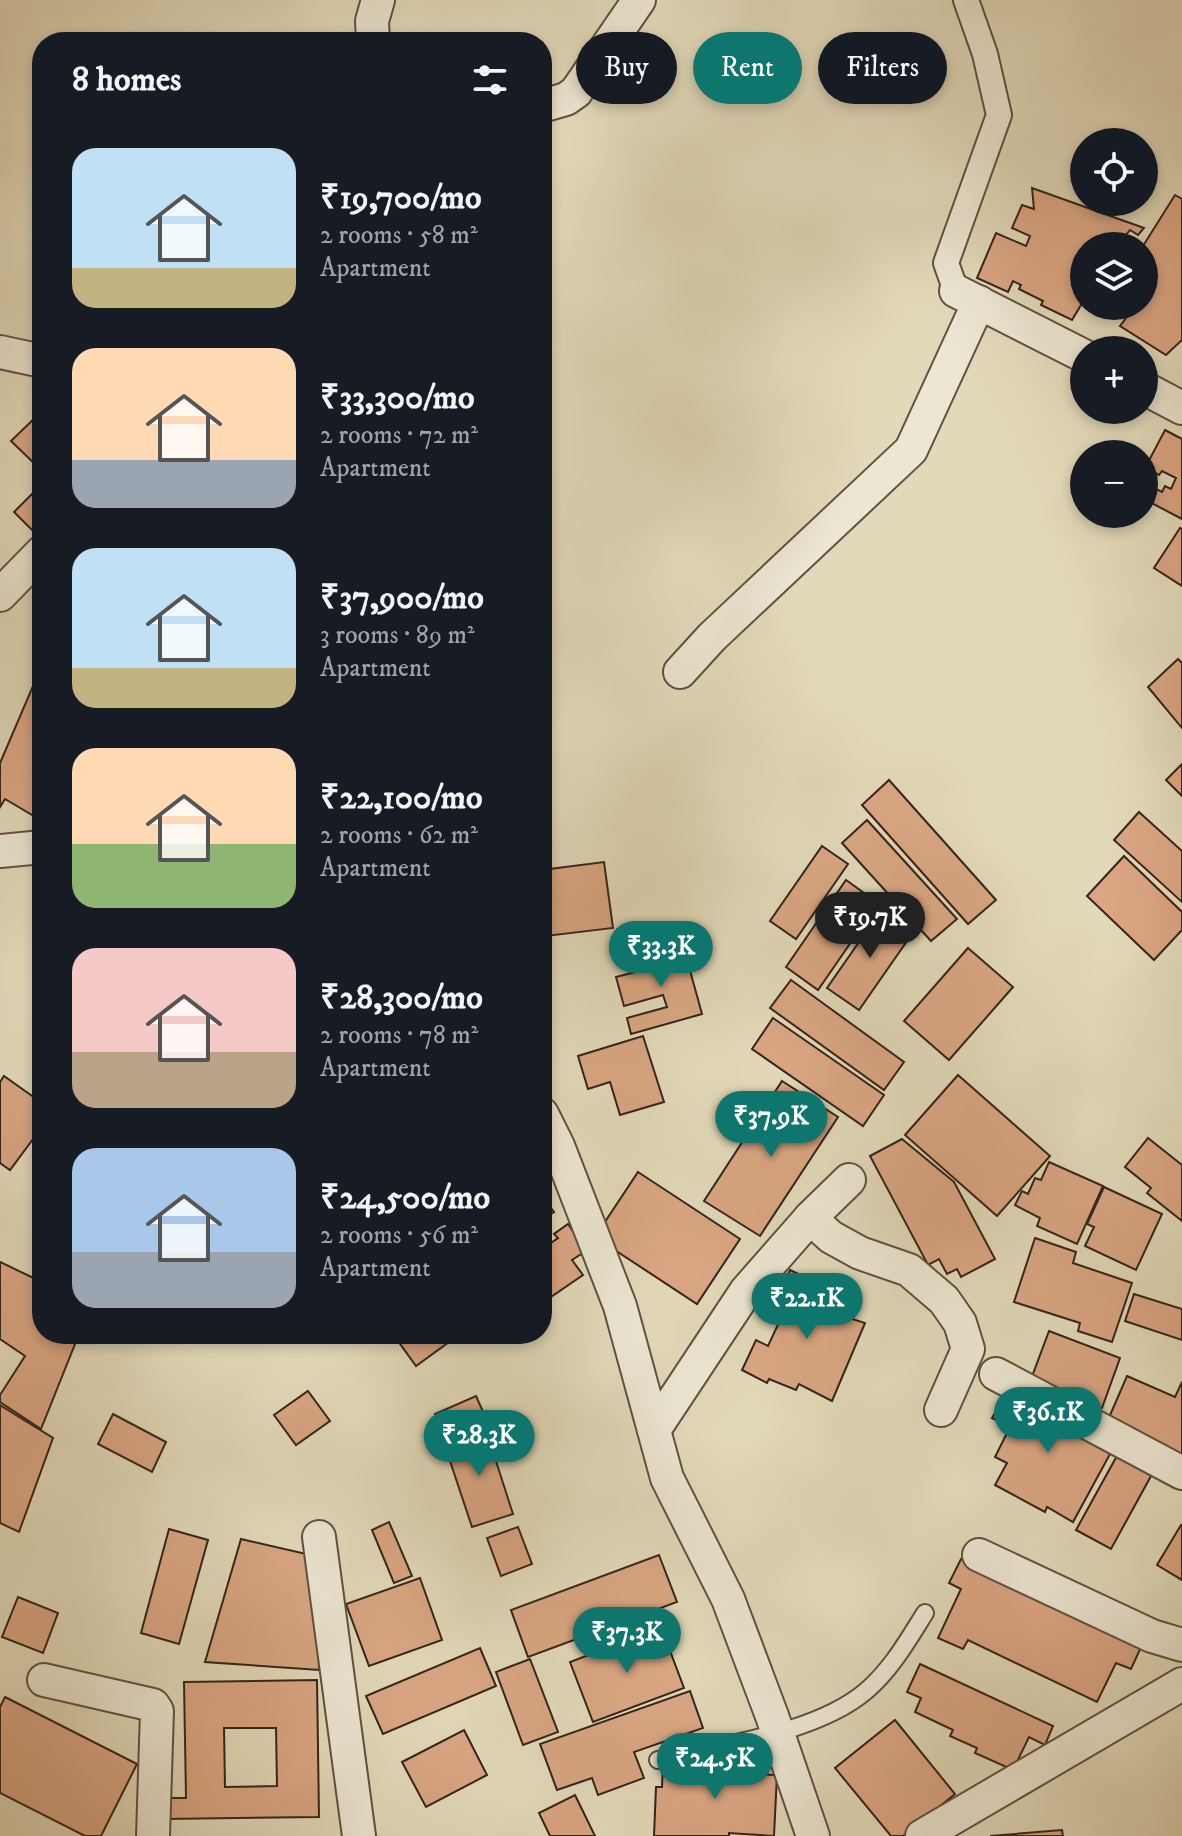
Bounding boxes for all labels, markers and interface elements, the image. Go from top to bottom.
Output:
chip: Buy [576,32,677,104]
chip: Rent [693,32,802,104]
chip: Filters [818,32,947,104]
icon: filters [468,58,512,102]
text: 8 homes [72,59,181,101]
map controls [1070,128,1158,528]
button: locate [1070,128,1158,216]
text: ₹19,700/mo [320,177,482,219]
icon: home [136,180,232,276]
text: 2 rooms · 58 m² [320,219,478,252]
button: layers [1070,232,1158,320]
text: Apartment [320,252,431,285]
button: + [1070,336,1158,424]
text: ₹33,300/mo [320,377,474,419]
icon: home [136,380,232,476]
text: 2 rooms · 72 m² [320,419,478,452]
button: − [1070,440,1158,528]
text: Apartment [320,452,431,485]
text: ₹37,900/mo [320,577,484,619]
icon: home [136,580,232,676]
text: 3 rooms · 89 m² [320,619,475,652]
text: Apartment [320,652,431,685]
text: ₹22,100/mo [320,777,483,819]
icon: home [136,780,232,876]
text: 2 rooms · 62 m² [320,819,478,852]
text: Apartment [320,852,431,885]
pin: ₹19.7K [805,892,935,960]
text: ₹19.7K [833,901,907,934]
pin: ₹33.3K [596,921,726,989]
text: ₹33.3K [627,930,695,963]
text: ₹28,300/mo [320,977,483,1019]
icon: home [136,980,232,1076]
text: 2 rooms · 78 m² [320,1019,478,1052]
text: Apartment [320,1052,431,1085]
pin: ₹37.9K [706,1091,836,1159]
text: ₹37.9K [733,1100,809,1133]
text: ₹24,500/mo [320,1177,490,1219]
icon: home [136,1180,232,1276]
text: 2 rooms · 56 m² [320,1219,478,1252]
text: Apartment [320,1252,431,1285]
pin: ₹22.1K [742,1273,872,1341]
text: ₹22.1K [770,1282,844,1315]
pin: ₹36.1K [983,1387,1113,1455]
text: ₹36.1K [1012,1396,1084,1429]
pin: ₹28.3K [414,1410,544,1478]
text: ₹28.3K [442,1419,516,1452]
pin: ₹37.3K [562,1607,692,1675]
text: ₹37.3K [591,1616,663,1649]
pin: ₹24.5K [650,1733,780,1801]
text: ₹24.5K [675,1742,755,1775]

